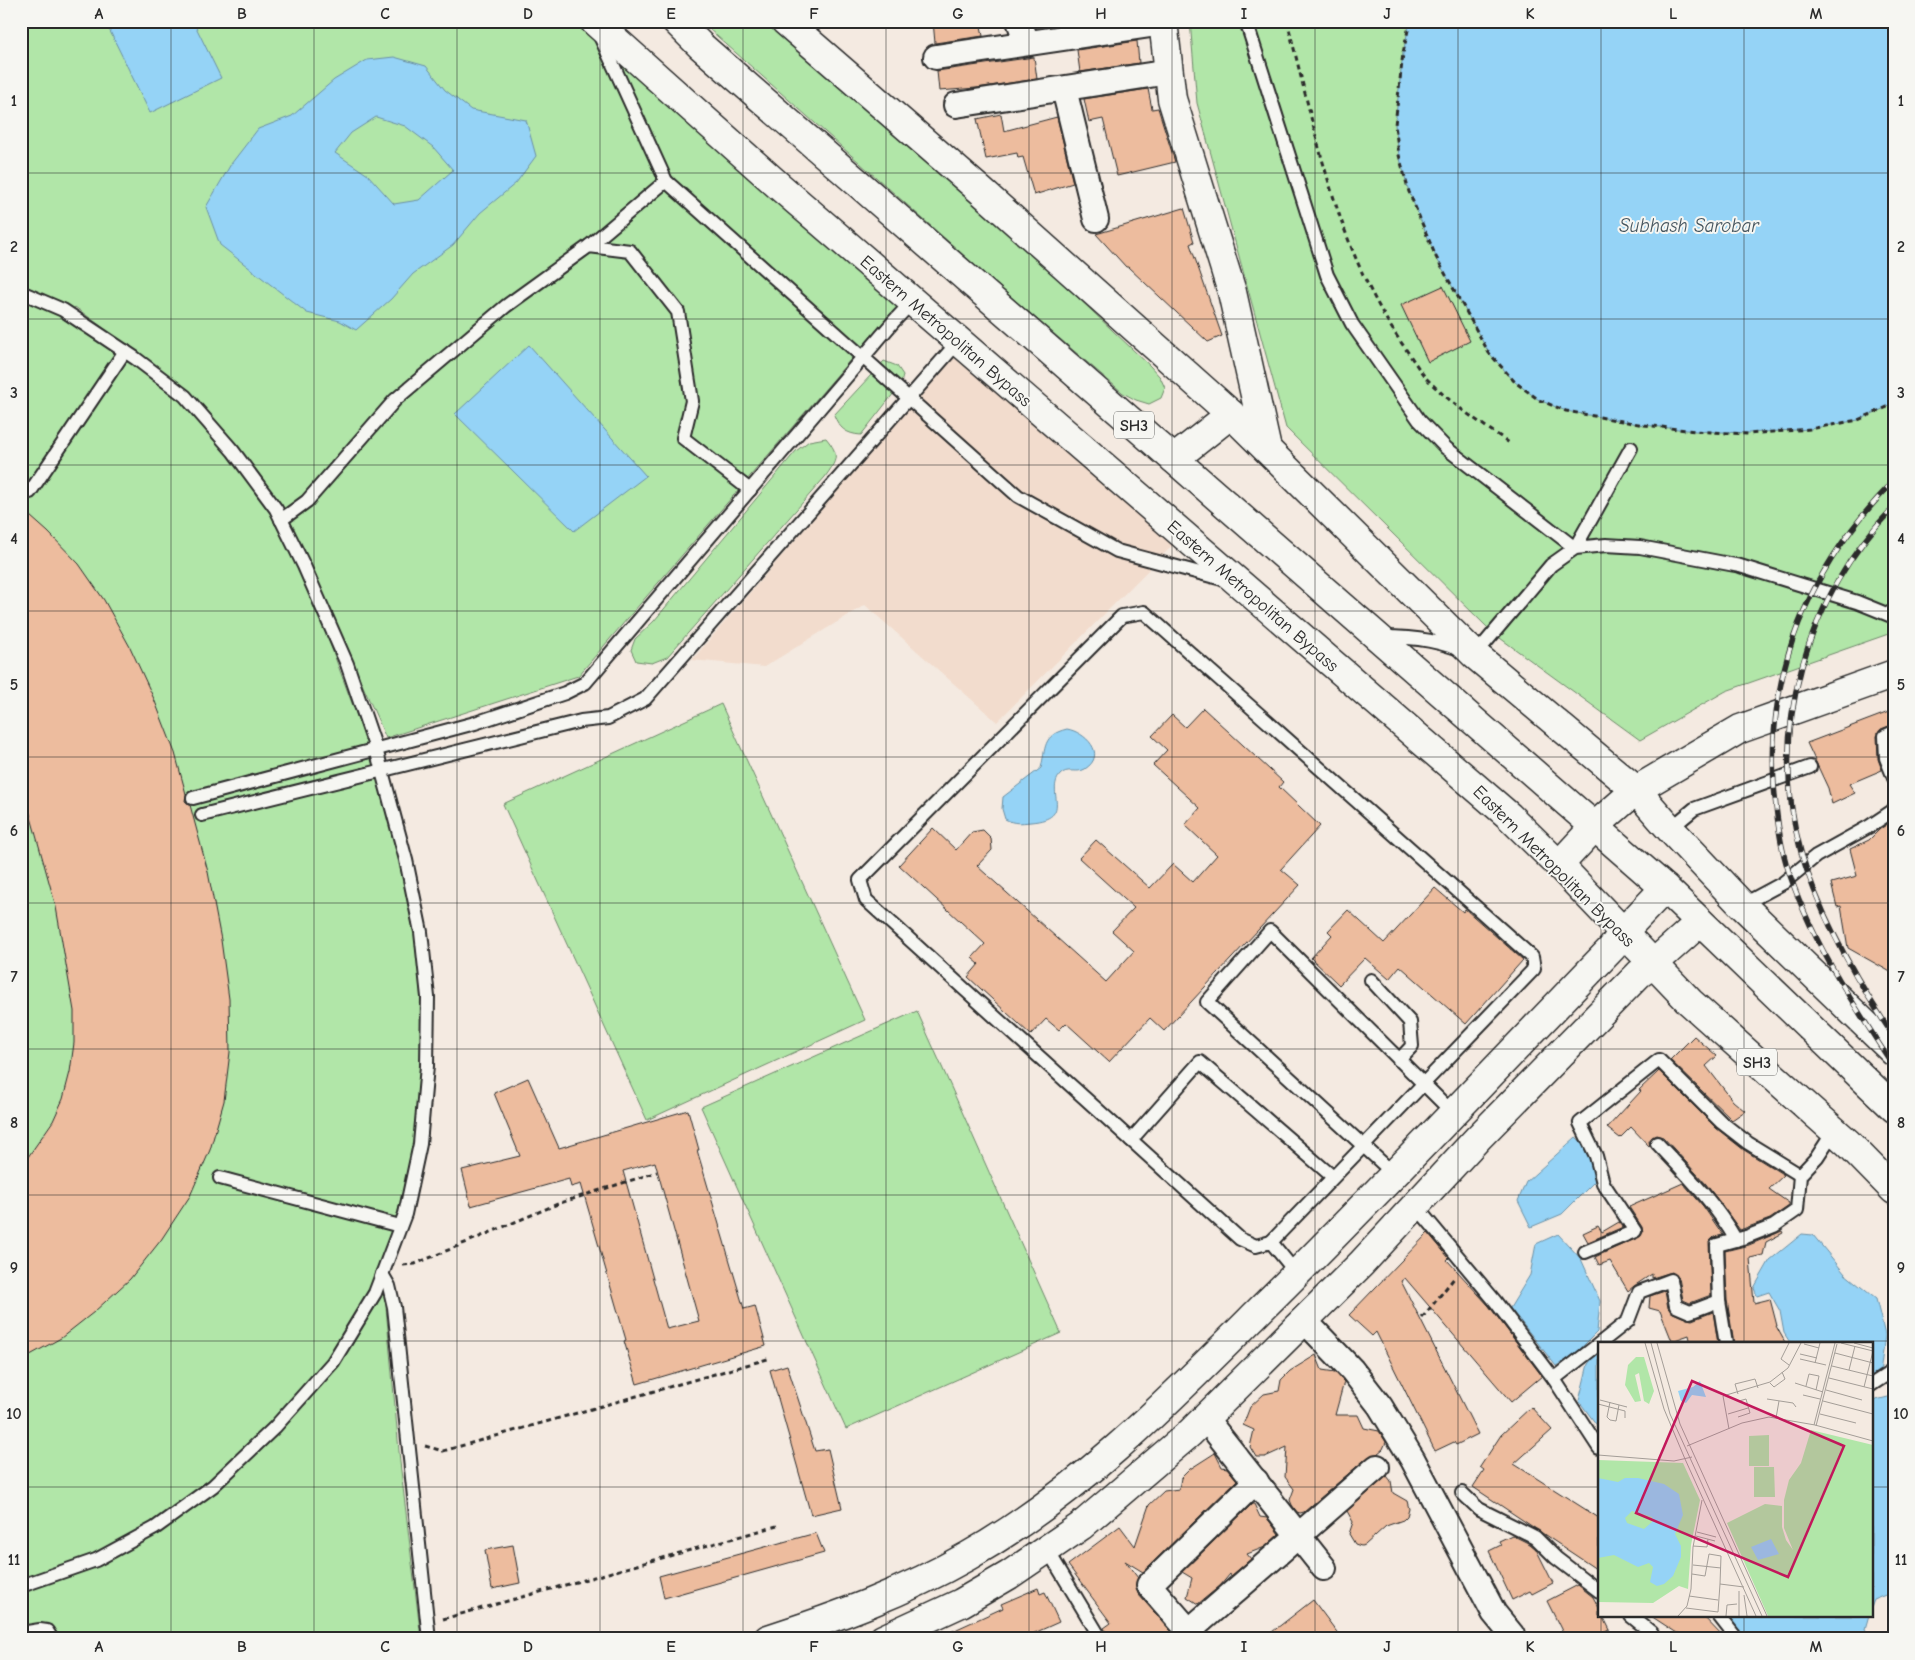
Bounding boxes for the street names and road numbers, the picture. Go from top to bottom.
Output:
street label: Eastern Metropolitan Bypass [856,251,1036,411]
road number: SH3 [1114,412,1154,438]
street label: Eastern Metropolitan Bypass [1163,516,1343,676]
street label: Eastern Metropolitan Bypass [1468,781,1639,952]
road number: SH3 [1737,1048,1777,1076]

